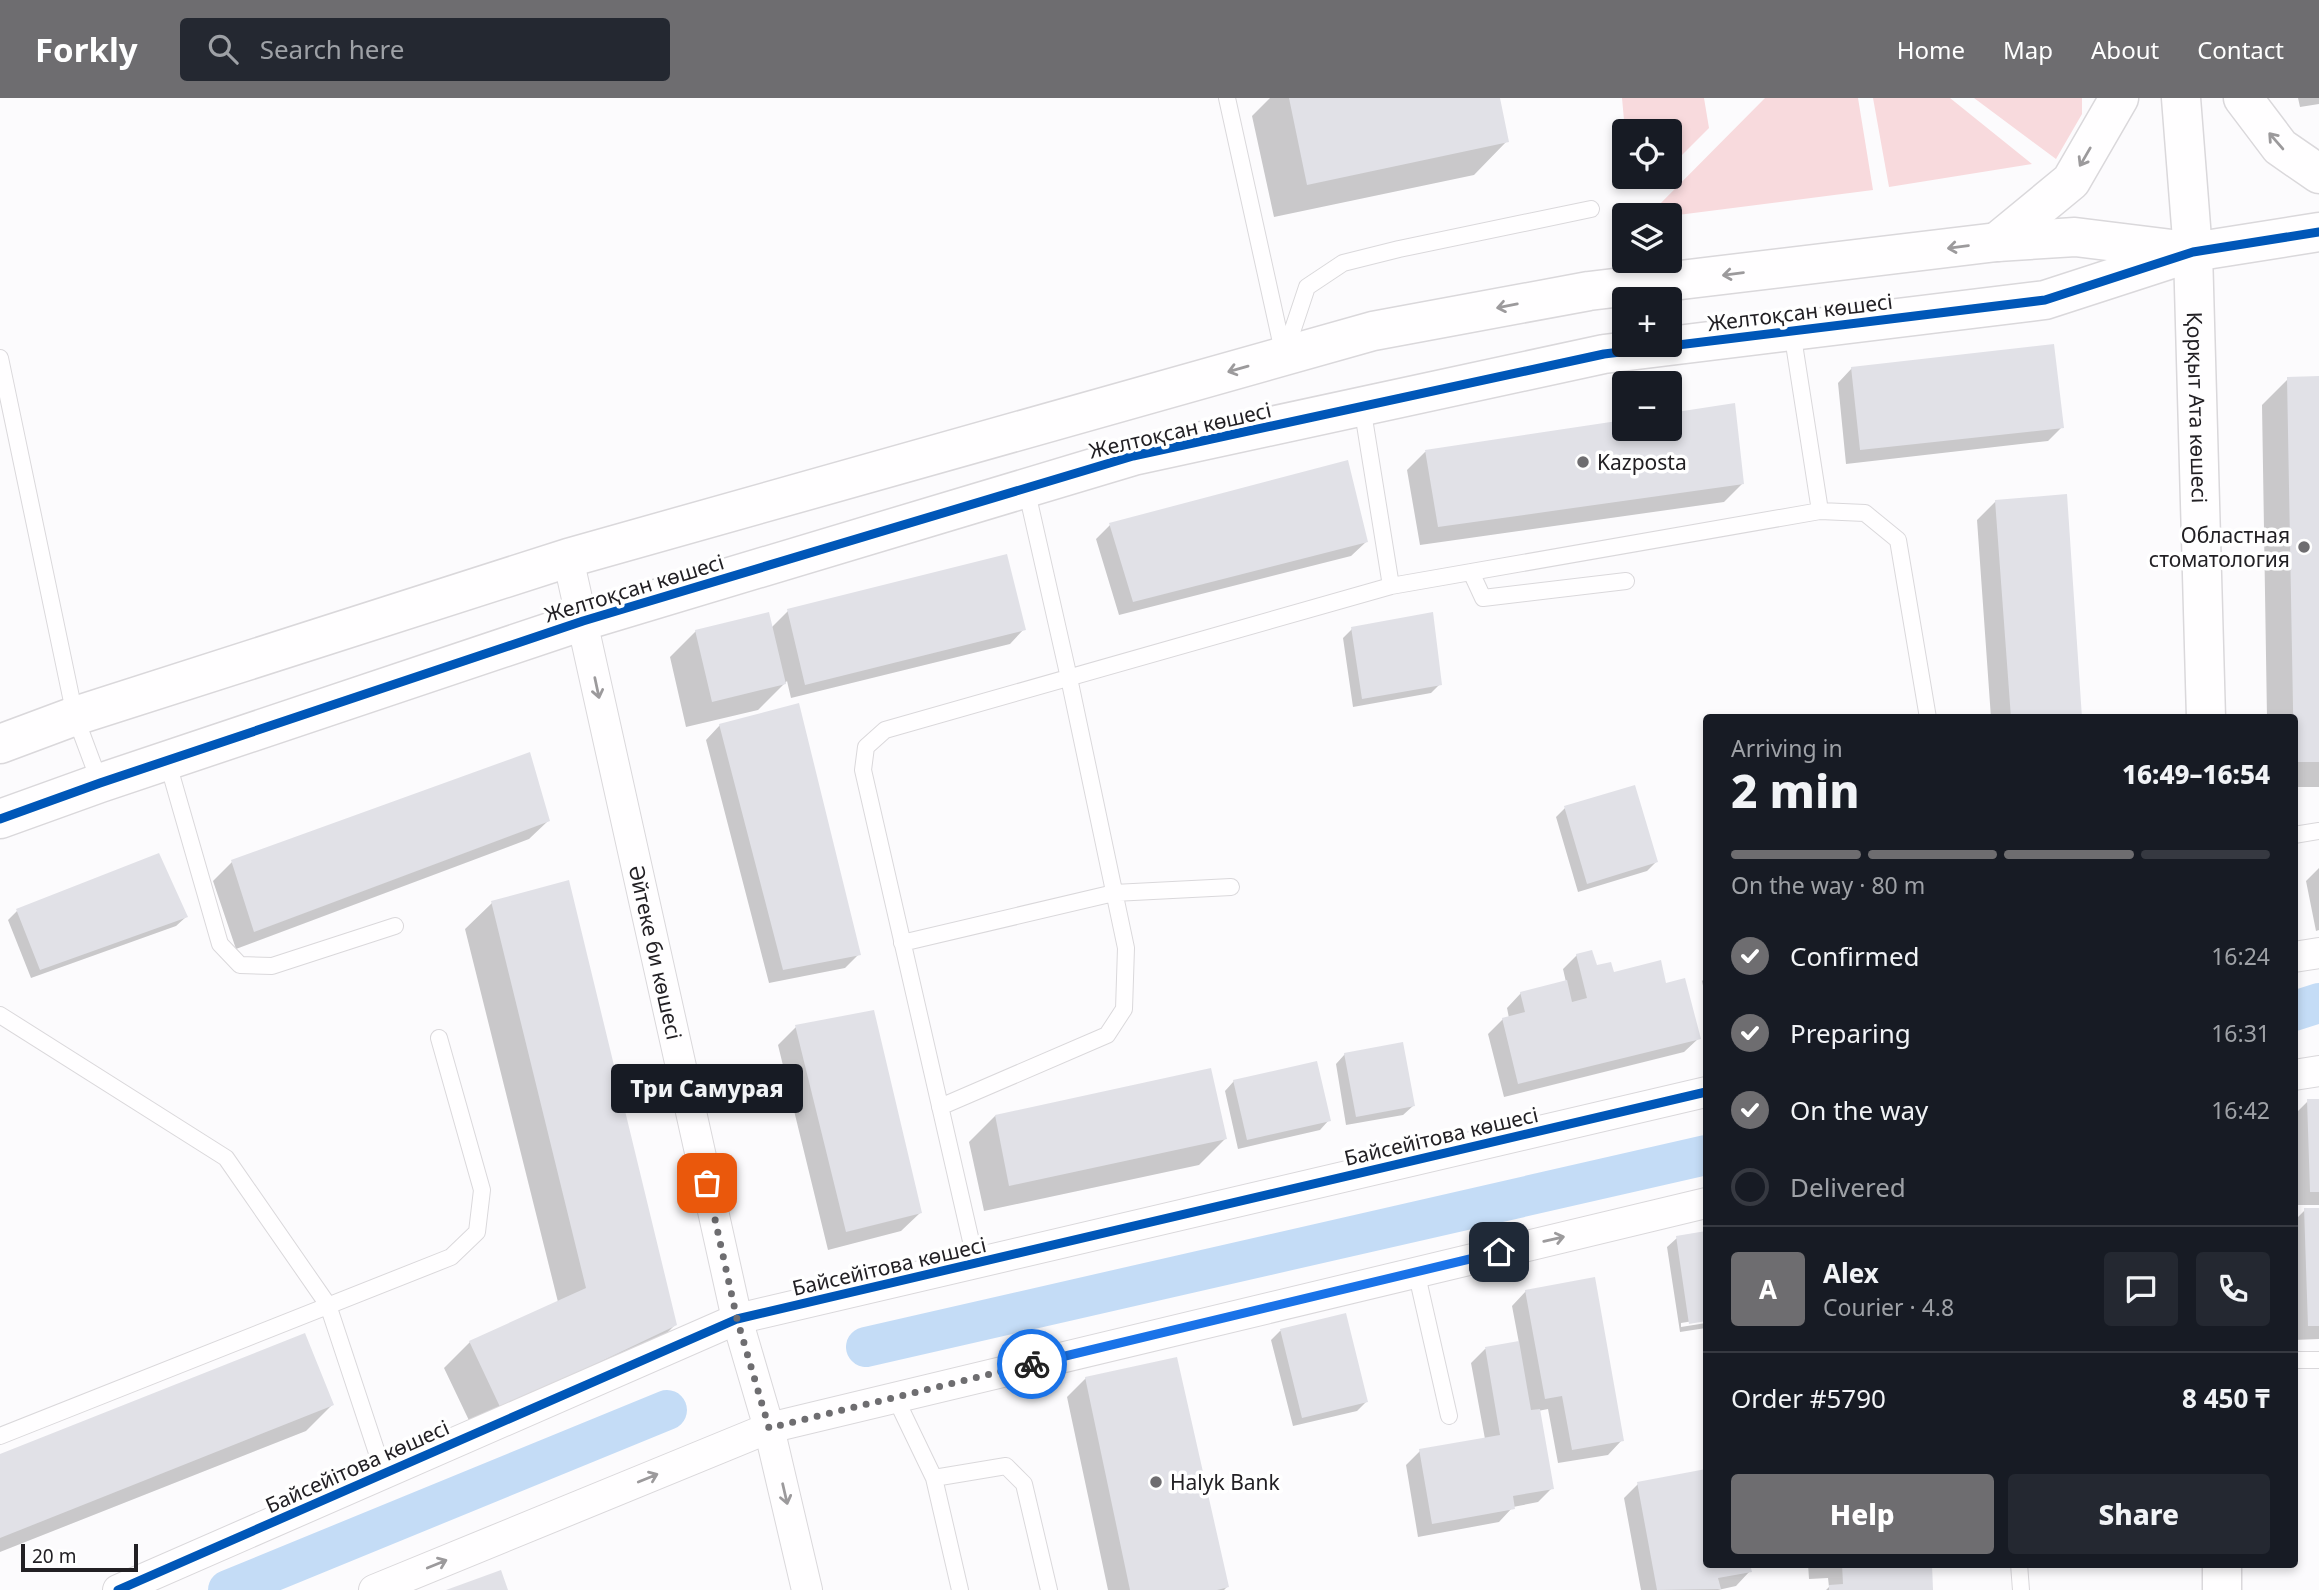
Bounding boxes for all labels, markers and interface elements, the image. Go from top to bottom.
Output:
search box [180,18,670,81]
text: Forkly [35,27,138,72]
icon: search [204,30,242,68]
text: Search here [260,31,404,67]
text: Home [1897,33,1965,66]
text: Map [2003,33,2053,66]
text: About [2091,33,2159,66]
text: Contact [2197,33,2284,66]
map controls [1612,119,1682,441]
button: locate [1612,119,1682,189]
one-way arrow [2268,132,2284,150]
one-way arrow [2078,146,2091,167]
button: layers [1612,203,1682,273]
one-way arrow [1948,240,1970,253]
one-way arrow [1722,267,1744,280]
button: + [1612,287,1682,357]
street label: Желтоқсан көшесі [1706,287,1894,337]
one-way arrow [1496,300,1519,313]
street label: Қорқыт Ата көшесі [2181,311,2214,504]
one-way arrow [1228,363,1250,376]
button: − [1612,371,1682,441]
street label: Желтоқсан көшесі [1086,395,1274,465]
place label: Kazposta [1597,448,1687,476]
marker: Kazposta [1575,454,1591,470]
place label: Областная стоматология [2149,521,2290,573]
marker: Областная стоматология [2296,539,2312,555]
street label: Желтоқсан көшесі [541,547,727,629]
one-way arrow [591,676,605,699]
text: Arriving in [1731,732,1843,764]
text: 16:49–16:54 [2122,756,2270,792]
text: 2 min [1731,759,1860,821]
street label: Әйтеке би көшесі [623,862,689,1042]
text: On the way · 80 m [1731,869,1925,901]
icon: check [1731,937,1769,975]
text: Confirmed [1790,938,1920,974]
text: 16:24 [2211,940,2270,972]
icon: check [1731,1014,1769,1052]
text: Preparing [1790,1015,1911,1051]
text: 16:31 [2211,1017,2270,1049]
callout: Три Самурая [611,1064,803,1113]
text: Три Самурая [630,1072,784,1104]
icon: check [1731,1091,1769,1129]
text: On the way [1790,1092,1928,1128]
text: 16:42 [2211,1094,2270,1126]
street label: Байсейітова көшесі [1341,1100,1541,1172]
pin [677,1153,737,1213]
icon: bag [688,1164,726,1202]
text: Delivered [1790,1169,1906,1205]
pin [1469,1222,1529,1282]
street label: Байсейітова көшесі [789,1230,989,1302]
one-way arrow [1542,1232,1565,1245]
icon: home [1480,1233,1518,1271]
button: chat [2104,1252,2178,1326]
button: phone [2196,1252,2270,1326]
text: Alex [1823,1255,1879,1291]
text: A [1759,1271,1777,1307]
text: Courier · 4.8 [1823,1291,1954,1323]
courier [997,1329,1067,1399]
icon: bike [1013,1345,1051,1383]
text: Order #5790 [1731,1380,1886,1416]
text: 8 450 ₸ [2182,1380,2270,1416]
street label: Байсейітова көшесі [261,1413,453,1519]
place label: Halyk Bank [1170,1468,1281,1496]
one-way arrow [637,1470,658,1483]
marker: Halyk Bank [1148,1474,1164,1490]
button: Help [1731,1474,1994,1554]
button: Share [2008,1474,2270,1554]
one-way arrow [779,1482,792,1505]
scale bar [21,1541,138,1573]
text: 20 m [32,1543,76,1569]
one-way arrow [426,1557,448,1570]

